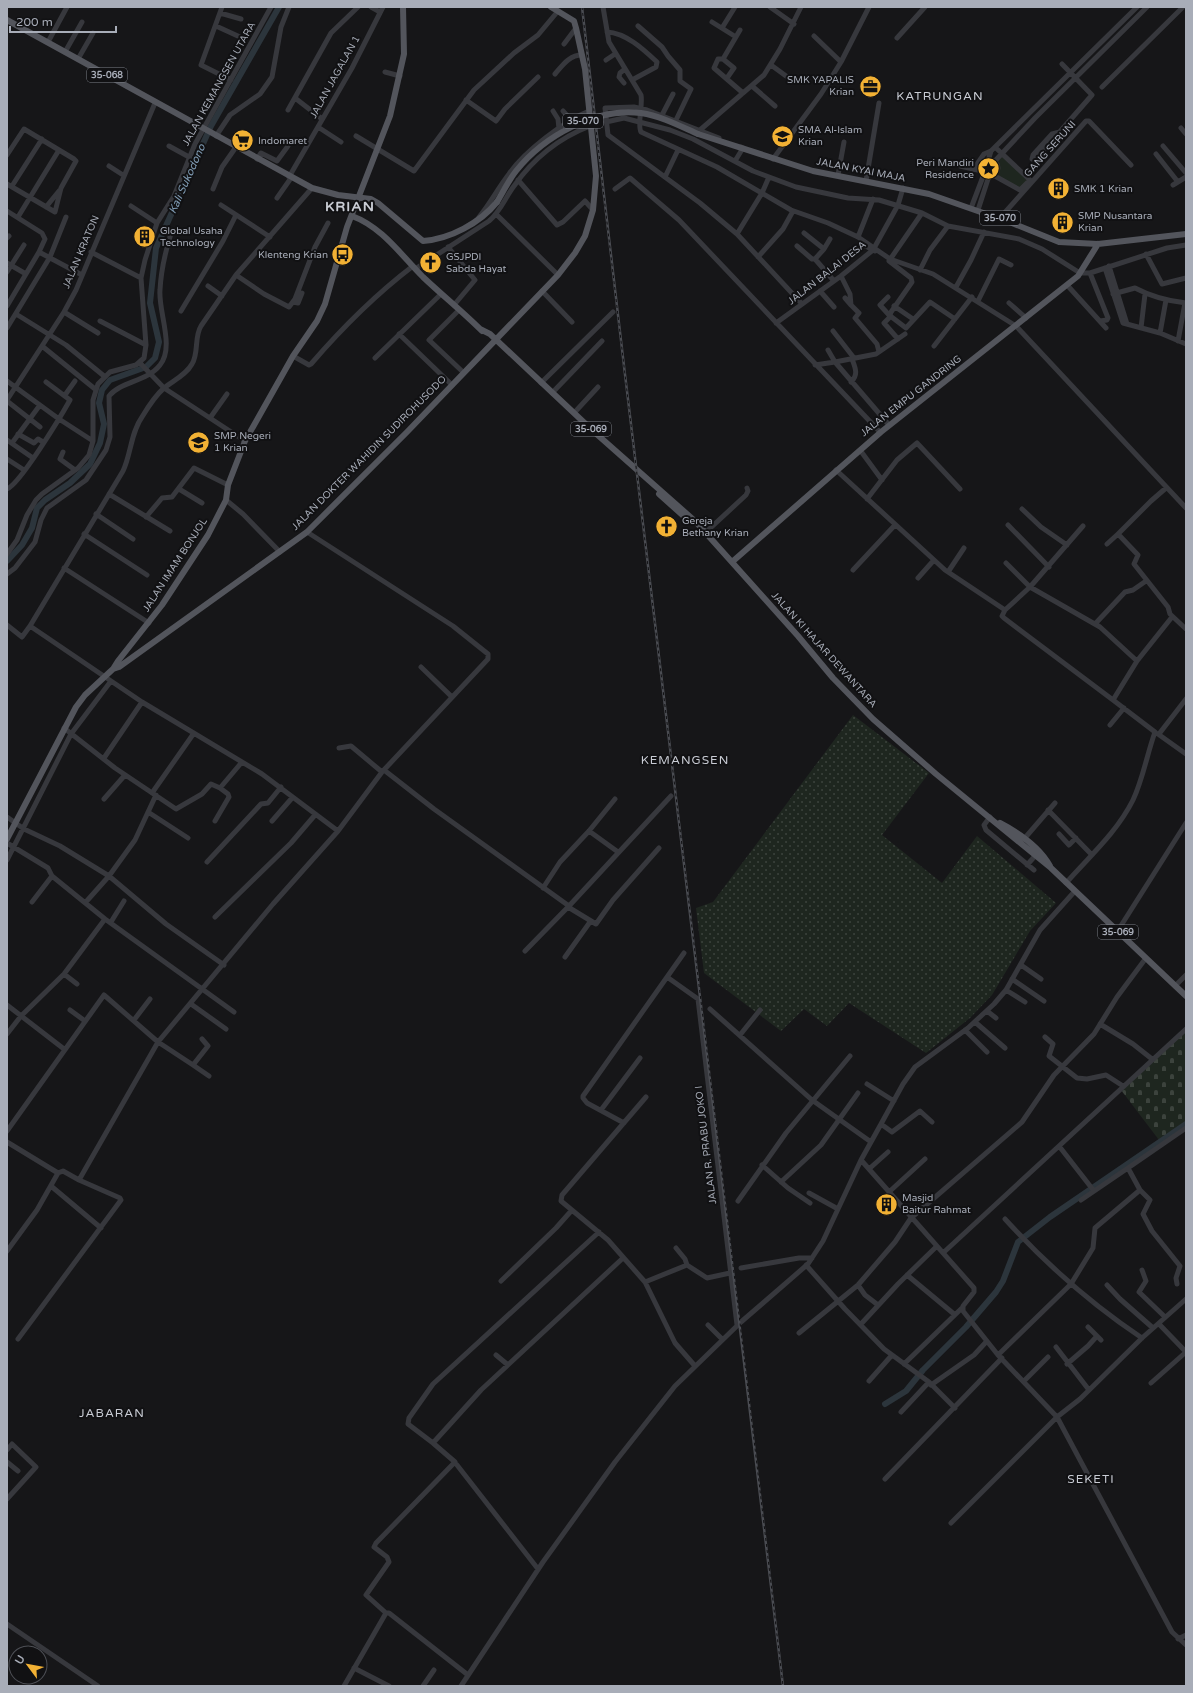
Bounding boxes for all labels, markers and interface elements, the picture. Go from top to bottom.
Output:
scale bar [10,8,116,34]
text: 200 m [16,15,53,29]
street label: JALAN KEMANGSEN UTARA [180,20,258,148]
street label: JALAN JAGALAN 1 [307,34,363,120]
road number: 35-068 [87,68,127,82]
office icon: SMK YAPALIS Krian [857,73,883,99]
place label: SMK YAPALIS Krian [787,74,854,98]
district label: KATRUNGAN [896,89,984,103]
road number: 35-070 [563,114,603,128]
street label: GANG SERUNI [1022,118,1078,180]
school or university icon: SMA Al-Islam Krian [769,123,795,149]
place label: SMA Al-Islam Krian [798,124,862,148]
supermarket icon: Indomaret [229,128,255,154]
place label: Indomaret [258,135,307,147]
water label: Kali Sukodono [166,141,209,216]
street label: JALAN KYAI MAJA [815,155,907,185]
place icon: Peri Mandiri Residence [976,156,1002,182]
place label: Peri Mandiri Residence [916,157,974,181]
building icon: SMK 1 Krian [1045,176,1071,202]
place label: SMK 1 Krian [1074,183,1133,195]
district label: KRIAN [325,198,375,215]
building icon: SMP Nusantara Krian [1049,209,1075,235]
place label: SMP Nusantara Krian [1078,210,1152,234]
road number: 35-070 [980,211,1020,225]
street label: JALAN KRATON [60,214,102,290]
building icon: Global Usaha Technology [131,224,157,250]
place label: Global Usaha Technology [160,225,223,249]
street label: JALAN BALAI DESA [785,239,869,307]
bus stop icon: Klenteng Krian [330,242,356,268]
place label: Klenteng Krian [258,249,328,261]
church icon: GSJPDI Sabda Hayat [418,250,444,276]
place label: GSJPDI Sabda Hayat [446,251,507,275]
street label: JALAN EMPU GANDRING [858,353,964,439]
street label: JALAN DOKTER WAHIDIN SUDIROHUSODO [289,373,449,533]
road number: 35-069 [571,422,611,436]
school or university icon: SMP Negeri 1 Krian [186,429,212,455]
place label: SMP Negeri 1 Krian [214,430,271,454]
church icon: Gereja Bethany Krian [654,514,680,540]
place label: Gereja Bethany Krian [682,515,749,539]
street label: JALAN IMAM BONJOL [140,516,210,614]
street label: JALAN KI HAJAR DEWANTARA [769,590,879,710]
district label: KEMANGSEN [641,753,729,767]
road number: 35-069 [1098,925,1138,939]
street label: JALAN R. PRABU JOKO I [693,1085,719,1205]
building icon: Masjid Baitur Rahmat [874,1191,900,1217]
place label: Masjid Baitur Rahmat [902,1192,971,1216]
district label: JABARAN [79,1406,145,1420]
district label: SEKETI [1067,1472,1115,1486]
north arrow [8,1645,48,1685]
text: U [12,1653,28,1667]

